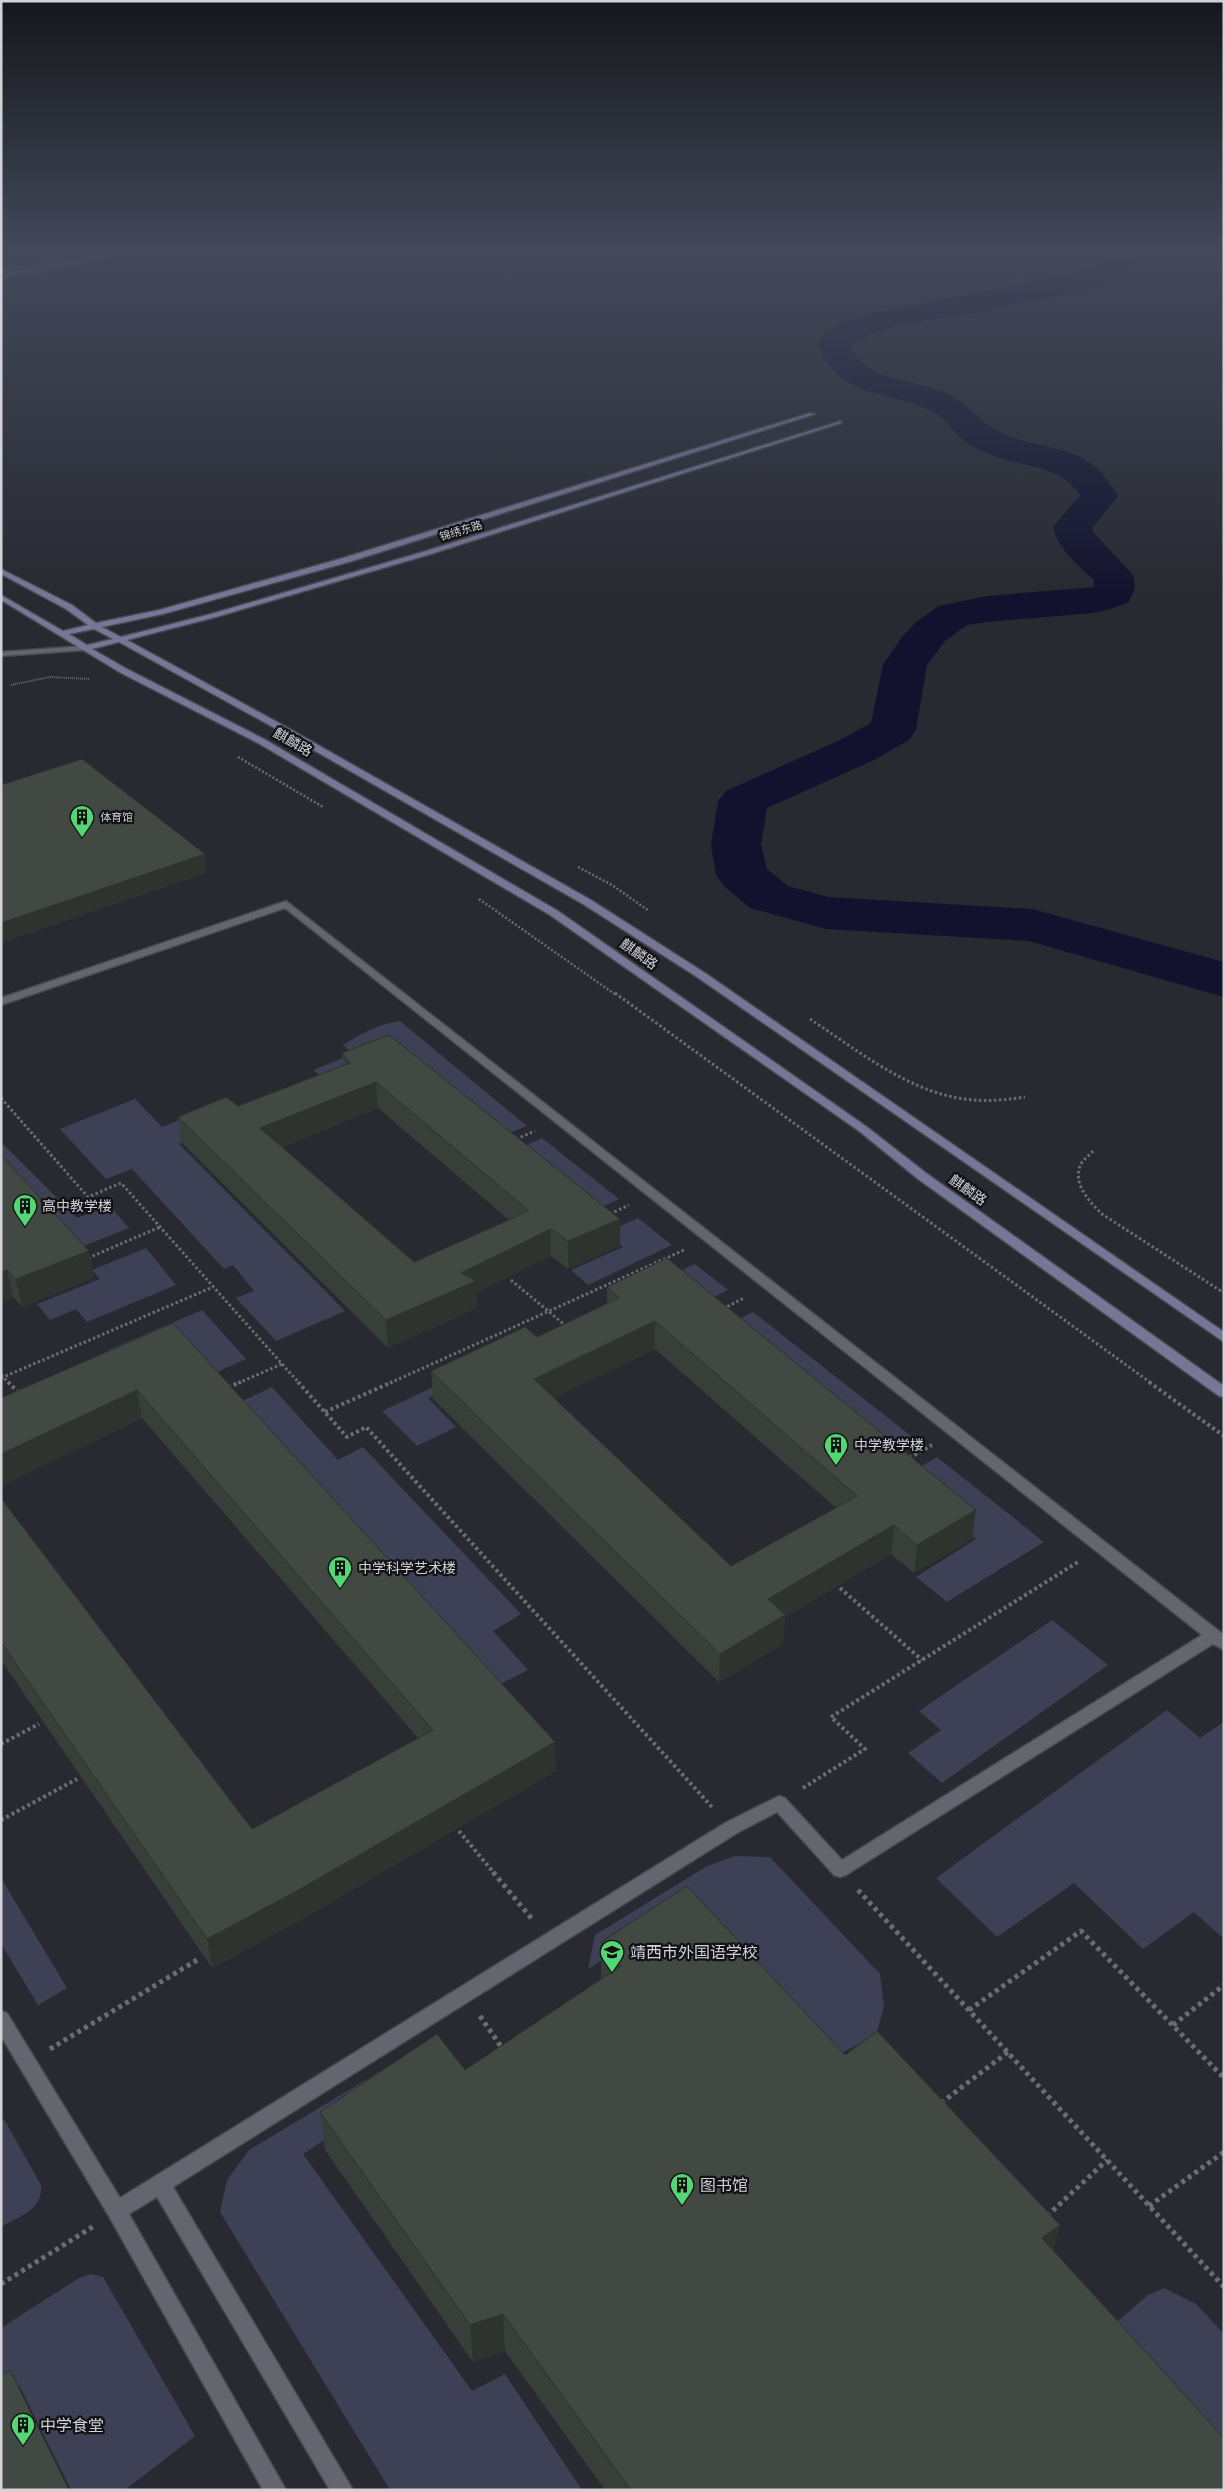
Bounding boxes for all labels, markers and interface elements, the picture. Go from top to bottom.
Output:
street label: 锦绣东路 [438,518,484,544]
street label: 麒麟路 [271,725,315,759]
building icon: 体育馆 [69,804,95,838]
place label: 体育馆 [100,811,133,824]
street label: 麒麟路 [617,935,661,973]
street label: 麒麟路 [946,1171,990,1209]
building icon: 高中教学楼 [12,1193,38,1227]
place label: 高中教学楼 [42,1198,112,1214]
building icon: 中学教学楼 [823,1432,849,1466]
place label: 中学教学楼 [854,1437,924,1453]
building icon: 中学科学艺术楼 [327,1555,353,1589]
place label: 中学科学艺术楼 [358,1560,456,1576]
school or university icon: 靖西市外国语学校 [599,1939,625,1973]
place label: 靖西市外国语学校 [630,1943,758,1962]
building icon: 图书馆 [669,2172,695,2206]
place label: 图书馆 [700,2176,748,2195]
building icon: 中学食堂 [10,2412,36,2446]
place label: 中学食堂 [40,2416,104,2435]

